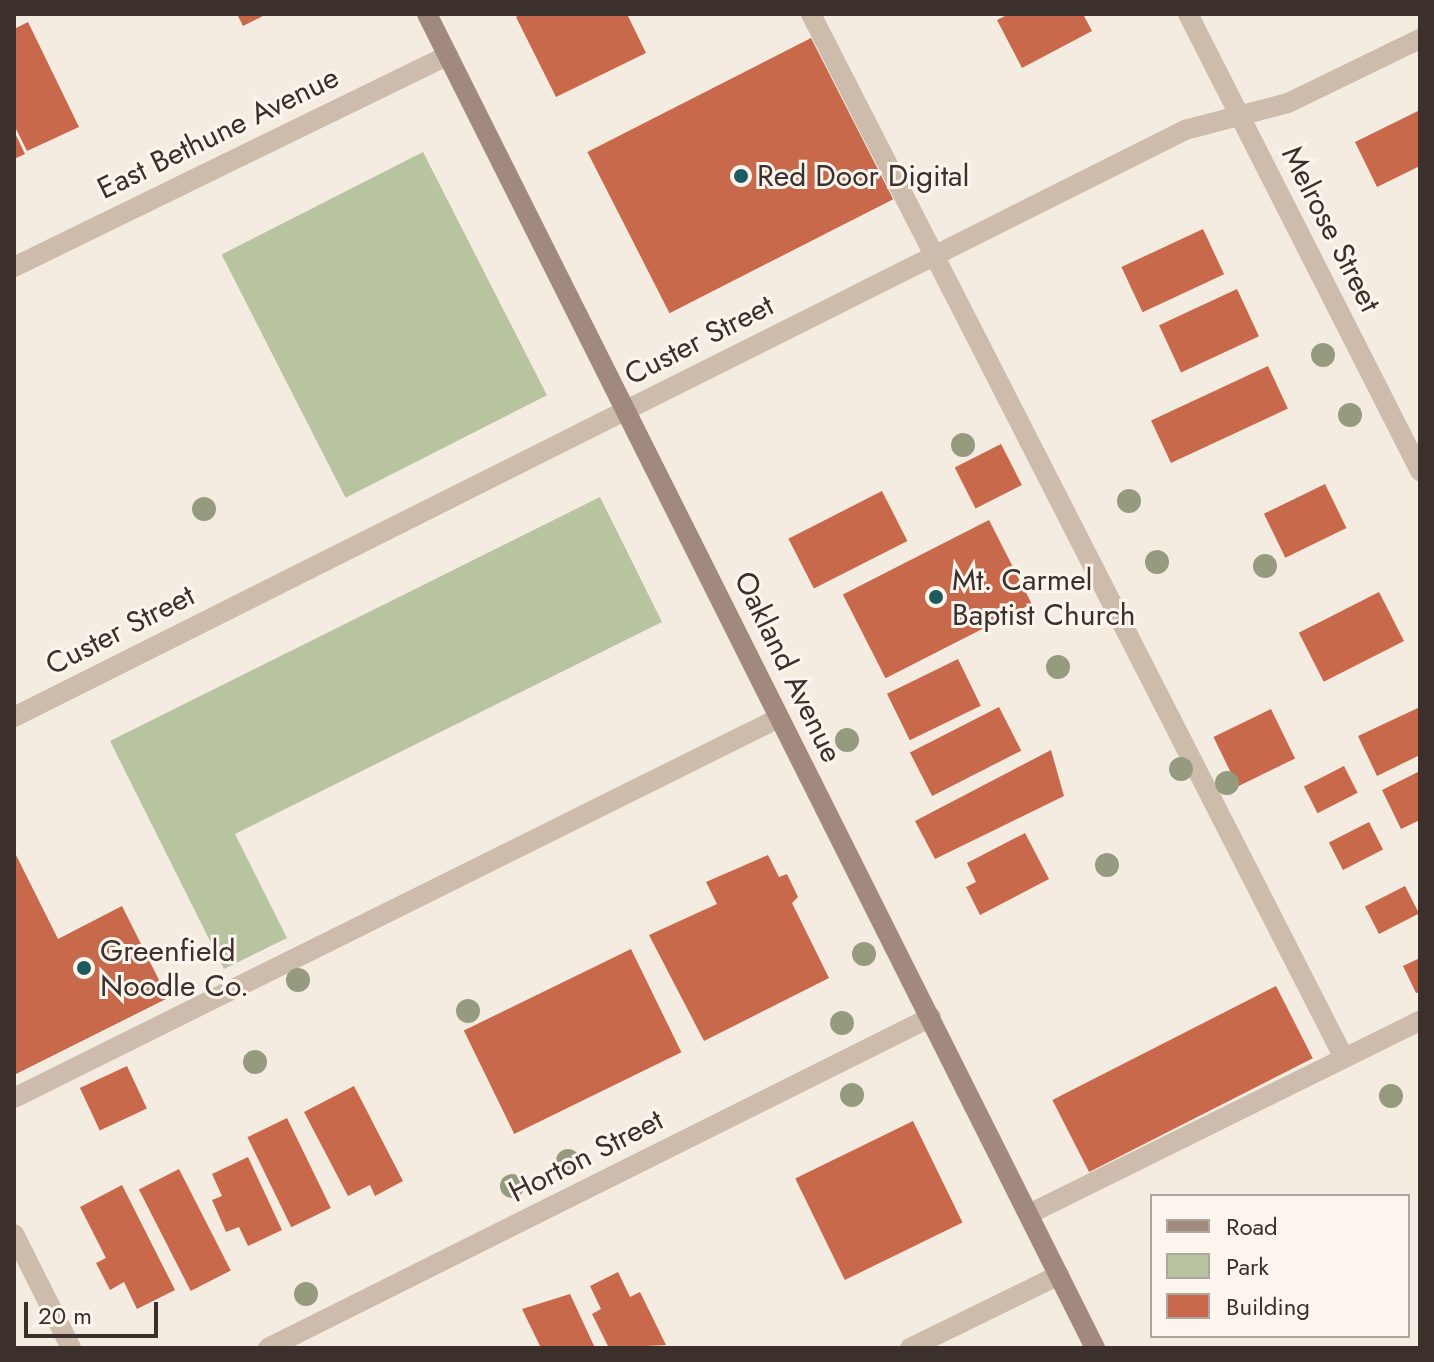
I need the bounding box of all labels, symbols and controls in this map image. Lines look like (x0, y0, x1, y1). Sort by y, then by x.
street label: East Bethune Avenue (92, 59, 344, 207)
street label: Melrose Street (1274, 140, 1388, 318)
place label: Red Door Digital (757, 158, 969, 194)
marker: Red Door Digital (732, 167, 750, 185)
street label: Custer Street (619, 287, 779, 393)
place label: Mt. Carmel Baptist Church (952, 562, 1136, 632)
street label: Oakland Avenue (726, 566, 850, 768)
street label: Custer Street (40, 577, 200, 683)
marker: Mt. Carmel Baptist Church (927, 588, 945, 606)
place label: Greenfield Noodle Co. (100, 933, 249, 1004)
marker: Greenfield Noodle Co. (75, 959, 93, 977)
street label: Horton Street (503, 1102, 669, 1210)
legend (1150, 1194, 1410, 1338)
text: Road (1226, 1209, 1278, 1244)
text: Park (1226, 1249, 1269, 1284)
scale bar (28, 1286, 162, 1336)
text: Building (1226, 1289, 1310, 1324)
text: 20 m (38, 1298, 92, 1333)

